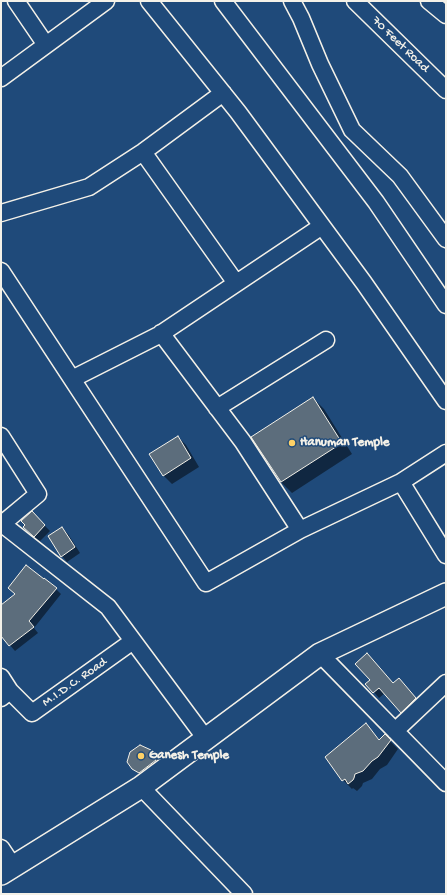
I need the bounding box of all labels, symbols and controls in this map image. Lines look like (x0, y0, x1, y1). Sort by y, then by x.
street label: 70 Feet Road (368, 14, 432, 76)
place label: Hanuman Temple (300, 435, 390, 451)
marker: Hanuman Temple (287, 438, 297, 448)
street label: M.I.D.C. Road (40, 655, 110, 711)
place label: Ganesh Temple (149, 748, 229, 764)
marker: Ganesh Temple (136, 751, 146, 761)

